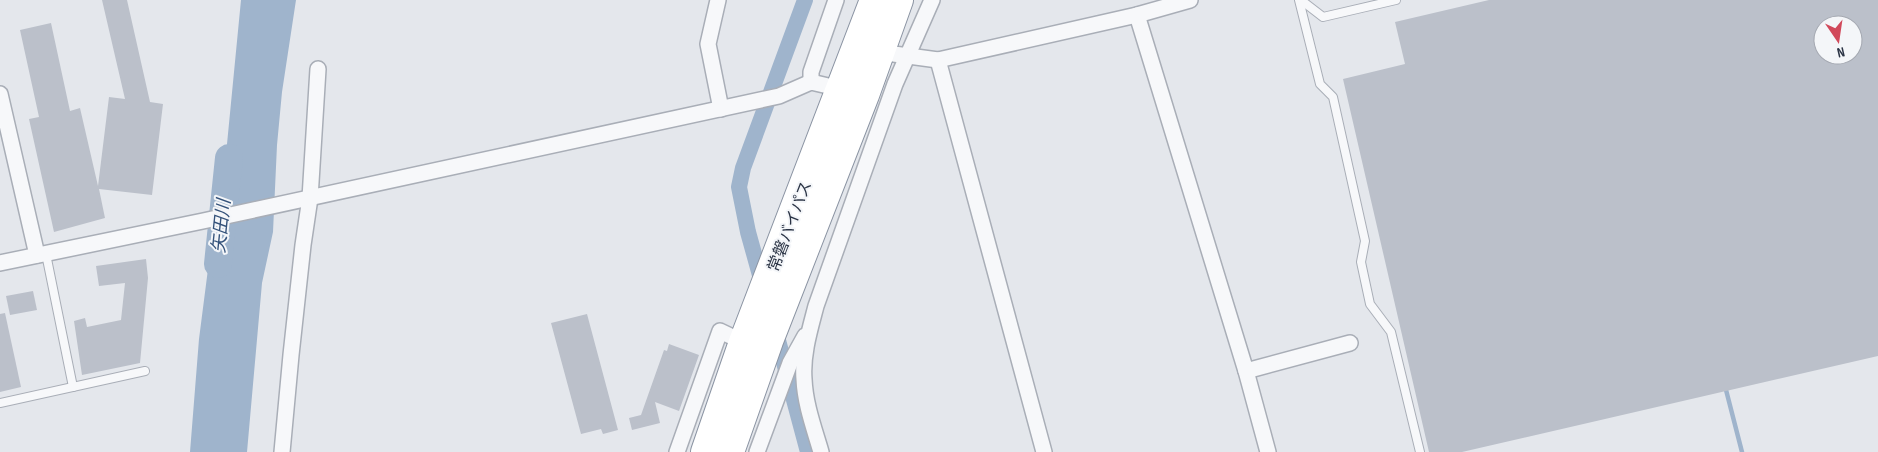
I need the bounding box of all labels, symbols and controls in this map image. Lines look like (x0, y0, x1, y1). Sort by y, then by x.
north arrow (1813, 15, 1863, 65)
text: N (1835, 43, 1846, 61)
street label: 常磐バイパス (764, 178, 816, 275)
water label: 矢田川 (208, 196, 235, 254)

